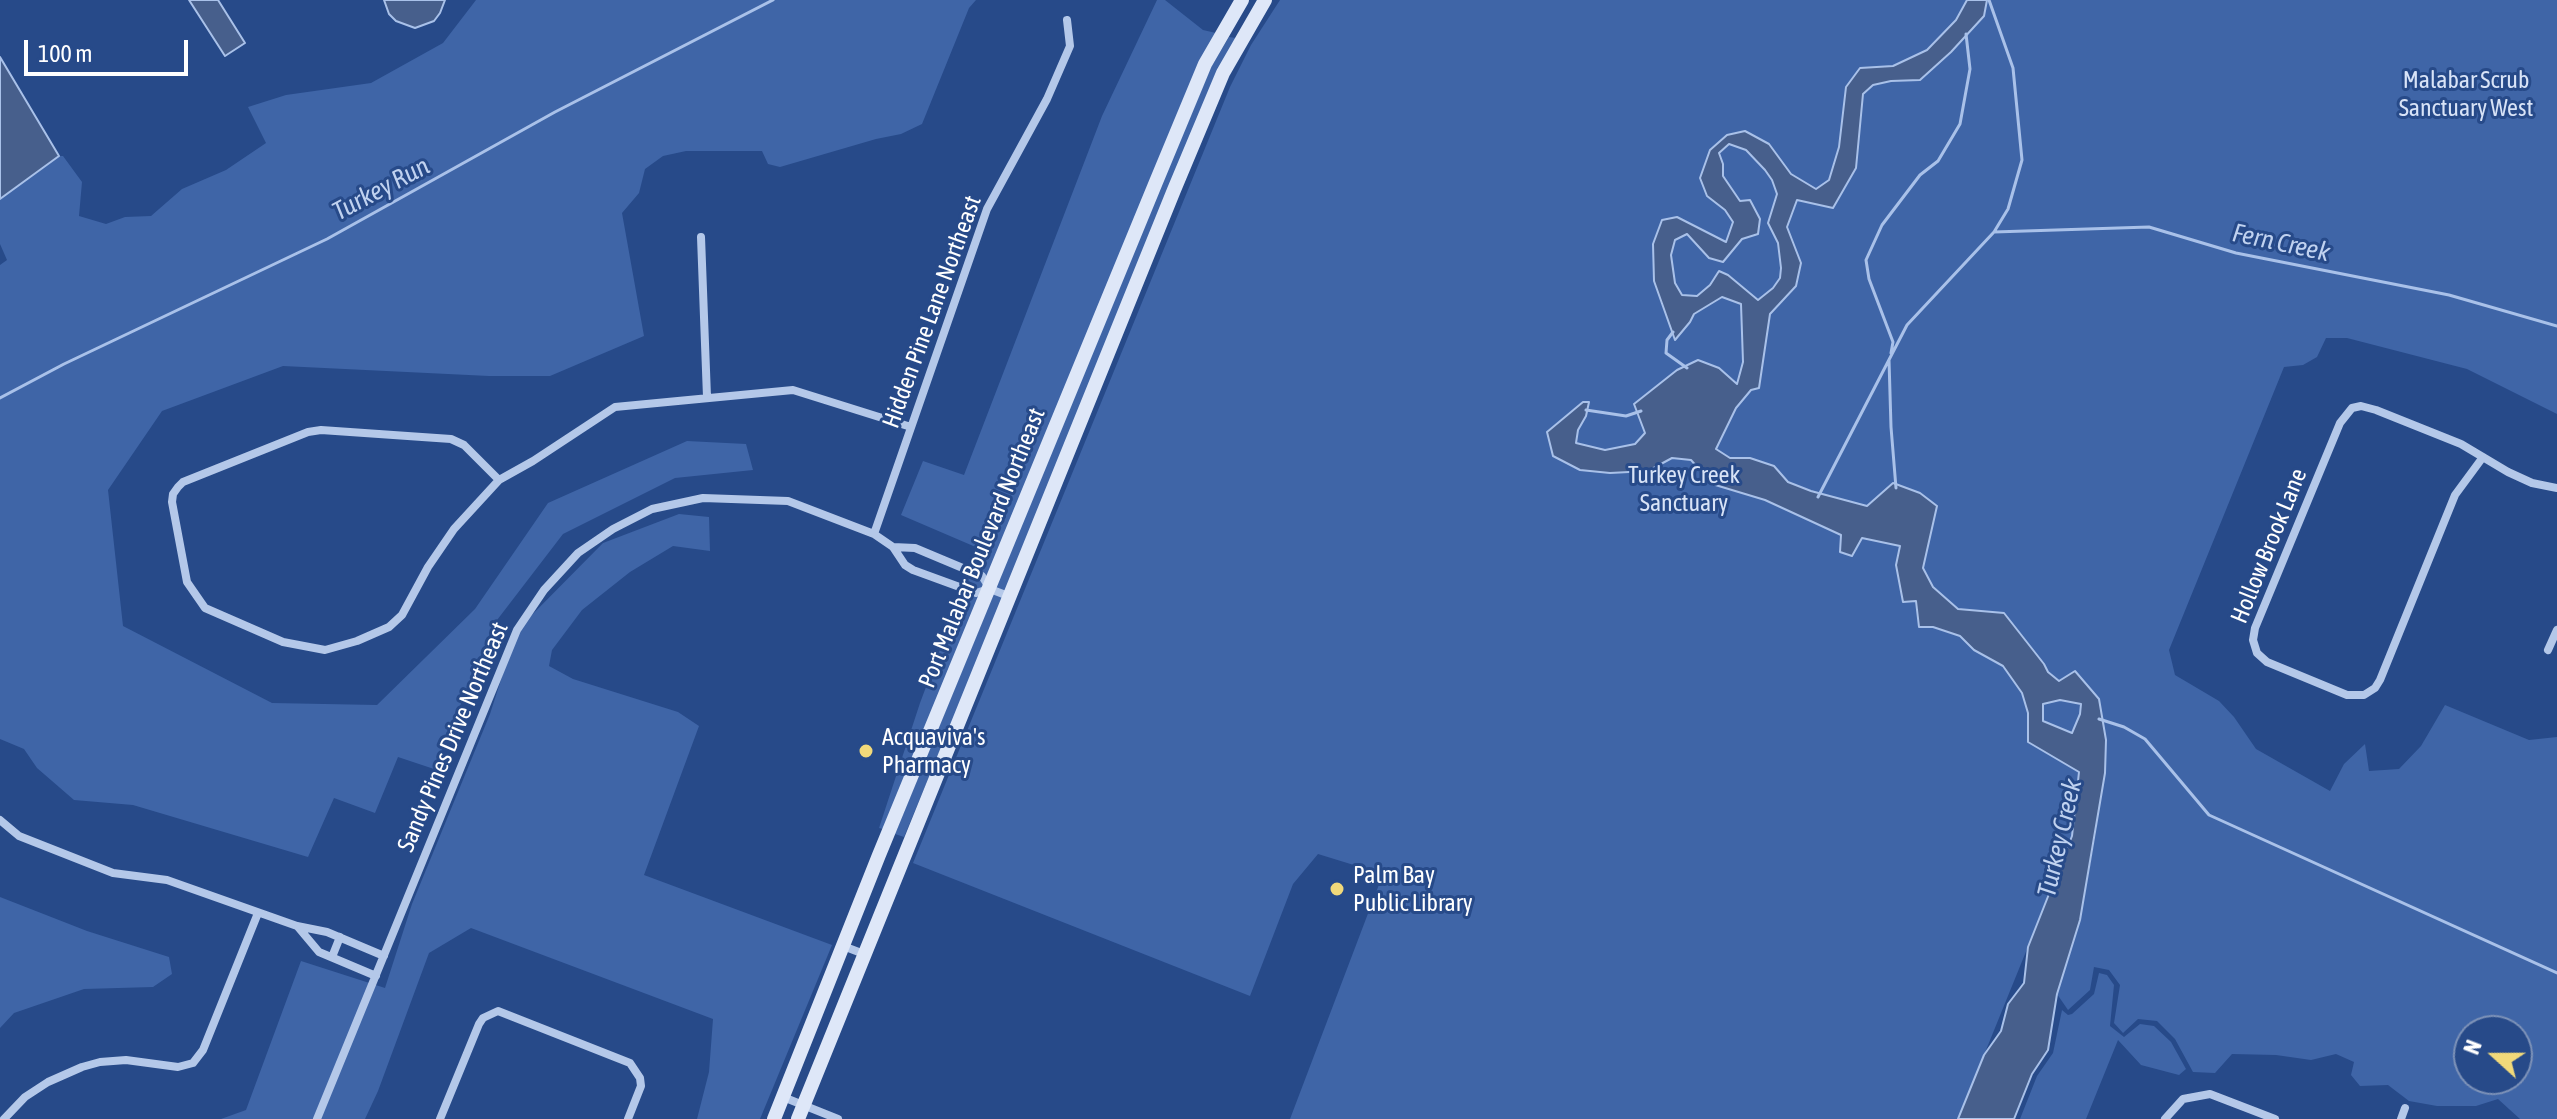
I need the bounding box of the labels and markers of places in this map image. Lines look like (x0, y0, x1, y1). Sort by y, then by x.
place label: Acquaviva's Pharmacy (882, 723, 985, 779)
marker: Acquaviva's Pharmacy (857, 742, 875, 760)
place label: Palm Bay Public Library (1353, 861, 1473, 917)
marker: Palm Bay Public Library (1328, 880, 1346, 898)

